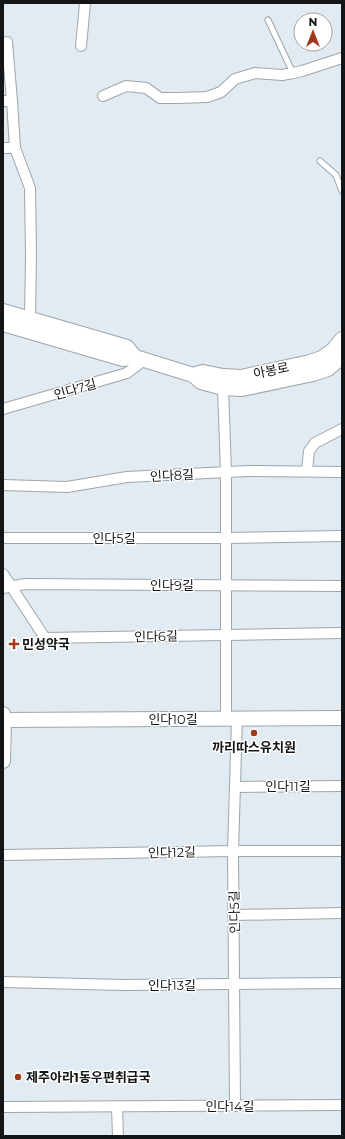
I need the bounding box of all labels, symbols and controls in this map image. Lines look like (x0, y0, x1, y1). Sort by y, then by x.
north arrow (293, 12, 333, 52)
text: N (309, 15, 317, 29)
street label: 아봉로 (252, 358, 290, 382)
street label: 인다7길 (52, 375, 98, 403)
street label: 인다8길 (150, 466, 194, 484)
street label: 인다5길 (92, 530, 136, 546)
street label: 인다9길 (150, 577, 194, 593)
street label: 인다6길 (134, 628, 178, 644)
place label: 민성약국 (22, 636, 70, 652)
marker: 민성약국 (9, 639, 19, 649)
street label: 인다10길 (148, 711, 198, 727)
marker: 까리따스유치원 (249, 728, 259, 738)
place label: 까리따스유치원 (212, 739, 296, 755)
street label: 인다11길 (265, 778, 311, 794)
street label: 인다12길 (148, 844, 196, 860)
street label: 인다5길 (226, 890, 242, 934)
street label: 인다13길 (148, 977, 196, 993)
place label: 제주아라1동우편취급국 (26, 1069, 151, 1085)
marker: 제주아라1동우편취급국 (13, 1072, 23, 1082)
street label: 인다14길 (205, 1098, 255, 1114)

